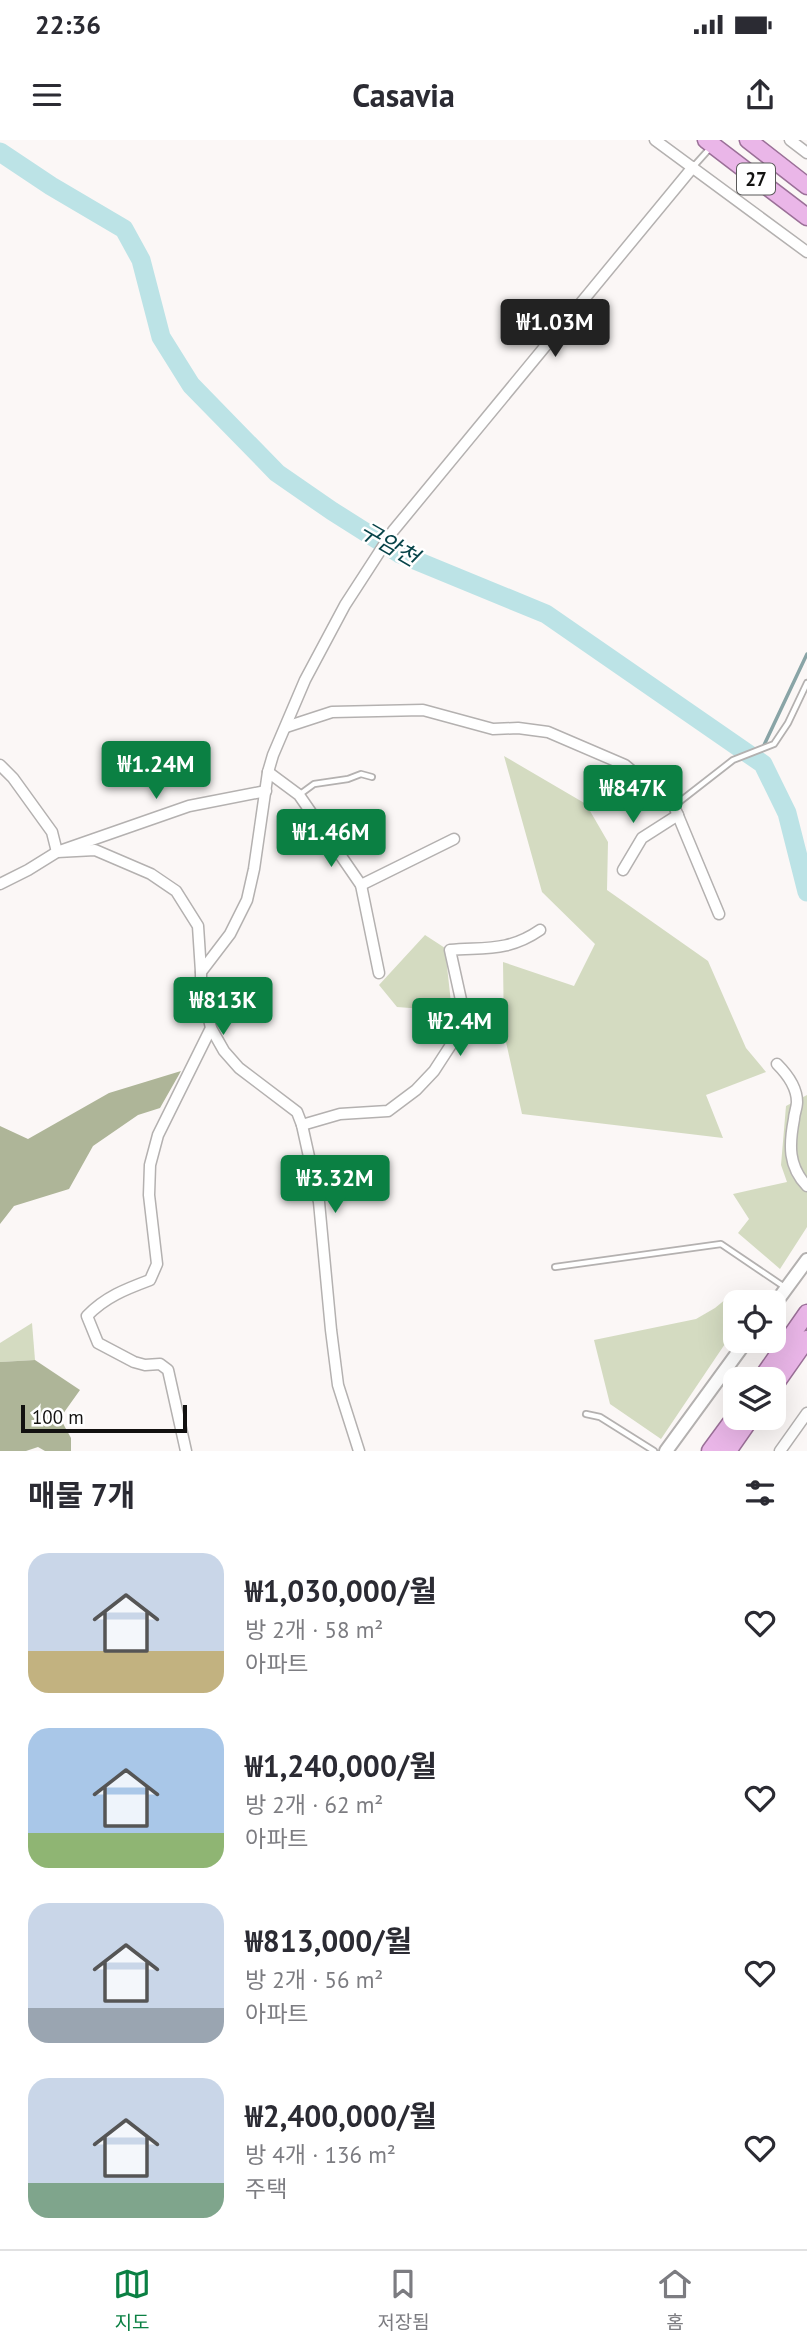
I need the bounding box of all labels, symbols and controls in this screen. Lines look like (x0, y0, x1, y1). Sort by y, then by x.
text: 22:36 (35, 8, 101, 41)
text: Casavia (352, 74, 455, 116)
icon: menu (28, 76, 66, 114)
icon: share (741, 76, 779, 114)
road number: 27 (737, 163, 775, 194)
pin: ₩1.03M (498, 300, 612, 359)
text: ₩1.03M (517, 307, 593, 336)
water label: 구암천 (355, 515, 426, 573)
pin: ₩1.24M (99, 742, 213, 801)
text: ₩1.24M (118, 749, 194, 778)
pin: ₩847K (584, 766, 682, 825)
text: ₩847K (600, 773, 666, 802)
pin: ₩1.46M (274, 810, 388, 869)
text: ₩1.46M (293, 817, 369, 846)
pin: ₩813K (174, 978, 272, 1037)
text: ₩813K (190, 985, 256, 1014)
pin: ₩2.4M (411, 998, 509, 1058)
text: ₩2.4M (428, 1006, 492, 1035)
pin: ₩3.32M (278, 1156, 392, 1215)
text: ₩3.32M (297, 1163, 373, 1192)
map controls (723, 1290, 786, 1430)
button: locate (723, 1290, 786, 1353)
button: layers (723, 1367, 786, 1430)
scale bar (21, 1402, 187, 1434)
text: 100 m (32, 1405, 84, 1429)
icon: filters (741, 1474, 779, 1512)
text: 매물 7개 (28, 1475, 135, 1514)
text: ₩1,030,000/월 (245, 1571, 437, 1610)
icon: home (84, 1581, 168, 1665)
icon: heart (741, 1604, 779, 1642)
text: 방 2개 · 58 m² (245, 1615, 383, 1644)
text: 아파트 (245, 1649, 308, 1678)
text: ₩1,240,000/월 (245, 1746, 437, 1785)
icon: home (84, 1756, 168, 1840)
icon: heart (741, 1779, 779, 1817)
text: 방 2개 · 62 m² (245, 1790, 383, 1819)
text: 아파트 (245, 1824, 308, 1853)
text: ₩813,000/월 (245, 1921, 412, 1960)
icon: home (84, 1931, 168, 2015)
icon: heart (741, 1954, 779, 1992)
text: 방 2개 · 56 m² (245, 1965, 383, 1994)
text: 아파트 (245, 1999, 308, 2028)
text: ₩2,400,000/월 (245, 2096, 437, 2135)
icon: home (84, 2106, 168, 2190)
icon: heart (741, 2129, 779, 2167)
text: 방 4개 · 136 m² (245, 2140, 396, 2169)
text: 주택 (245, 2174, 287, 2203)
tab: 지도 (113, 2265, 151, 2334)
tab: 저장됨 (377, 2265, 430, 2334)
tab: 홈 (656, 2265, 694, 2334)

